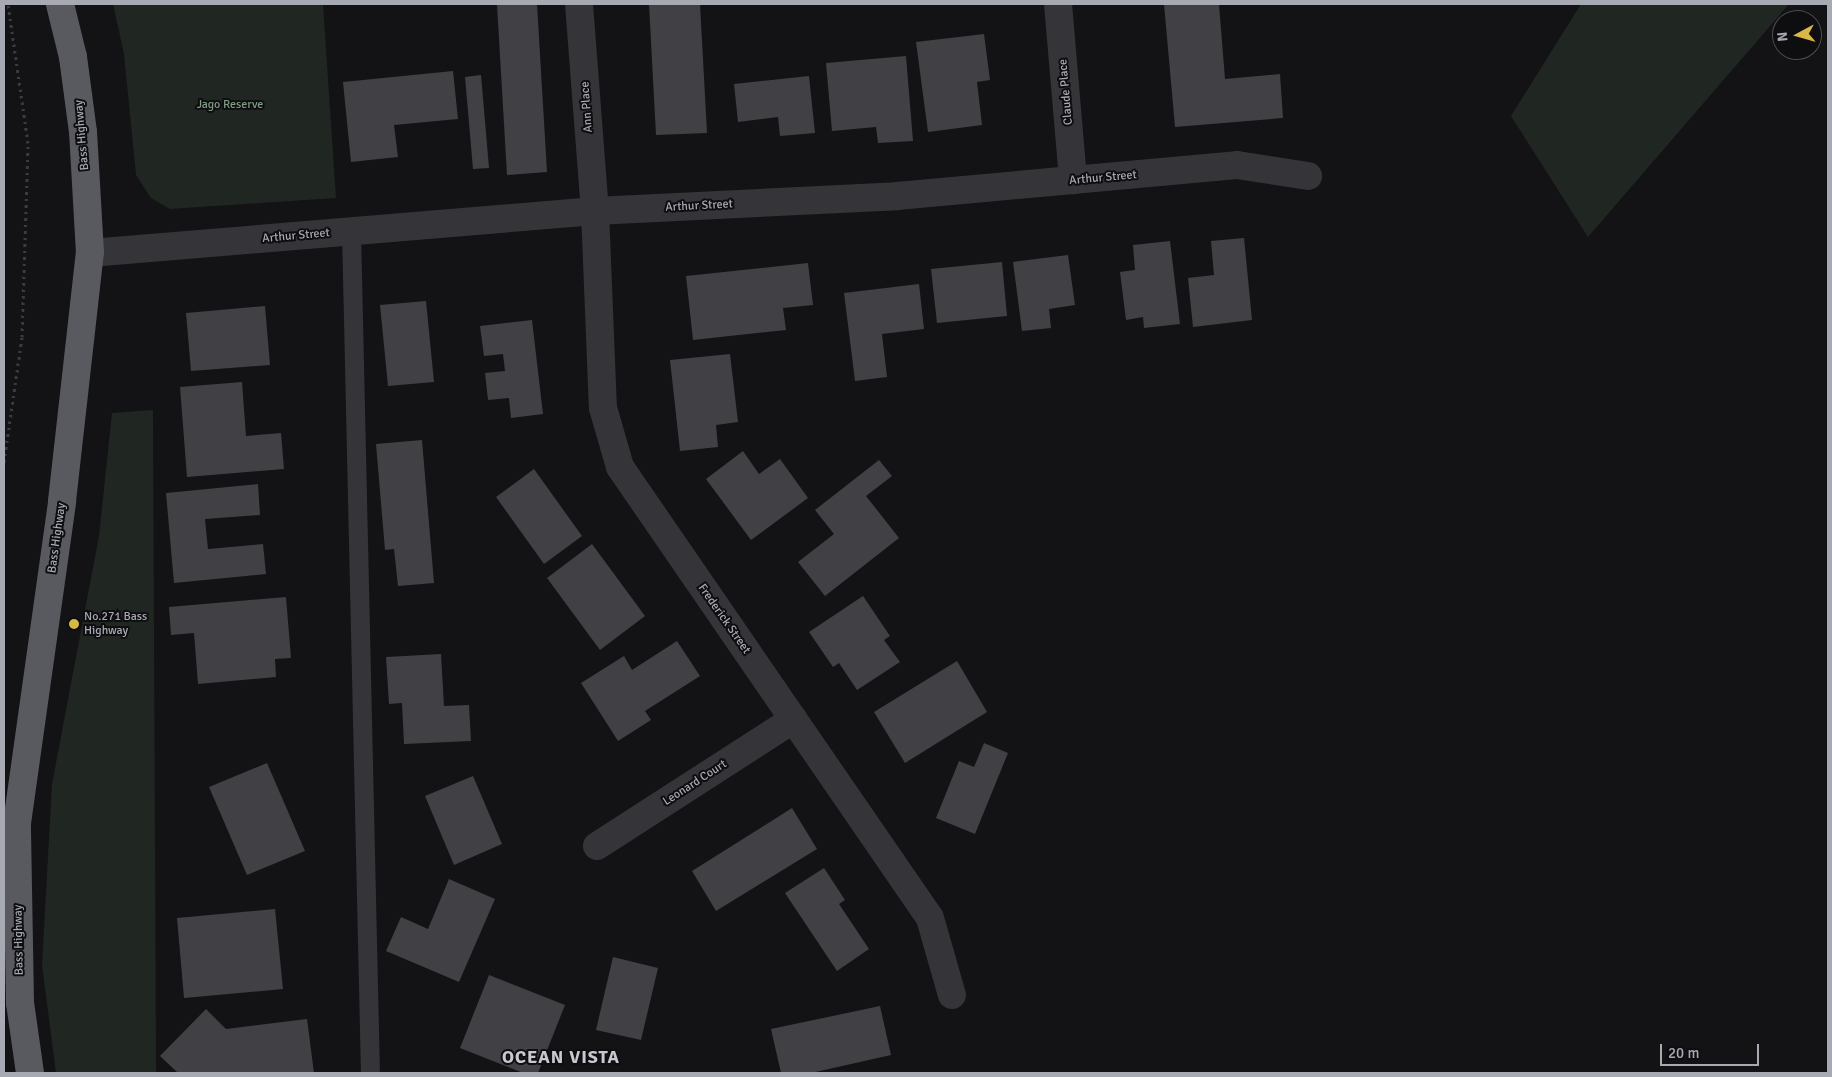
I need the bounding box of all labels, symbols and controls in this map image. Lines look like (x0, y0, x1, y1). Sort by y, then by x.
north arrow (1772, 10, 1822, 60)
text: N (1774, 31, 1792, 42)
street label: Claude Place (1056, 58, 1076, 126)
street label: Ann Place (578, 81, 596, 133)
park label: Jago Reserve (197, 98, 263, 112)
street label: Bass Highway (72, 99, 92, 171)
street label: Arthur Street (1069, 168, 1137, 188)
street label: Arthur Street (665, 197, 733, 215)
street label: Arthur Street (262, 226, 330, 246)
street label: Bass Highway (45, 502, 69, 574)
street label: Frederick Street (695, 581, 753, 657)
place label: No.271 Bass Highway (84, 610, 147, 638)
marker: No.271 Bass Highway (68, 618, 80, 630)
street label: Leonard Court (660, 757, 730, 809)
street label: Bass Highway (11, 905, 27, 975)
scale bar (1662, 1034, 1761, 1066)
text: 20 m (1668, 1044, 1699, 1062)
district label: OCEAN VISTA (501, 1046, 621, 1068)

